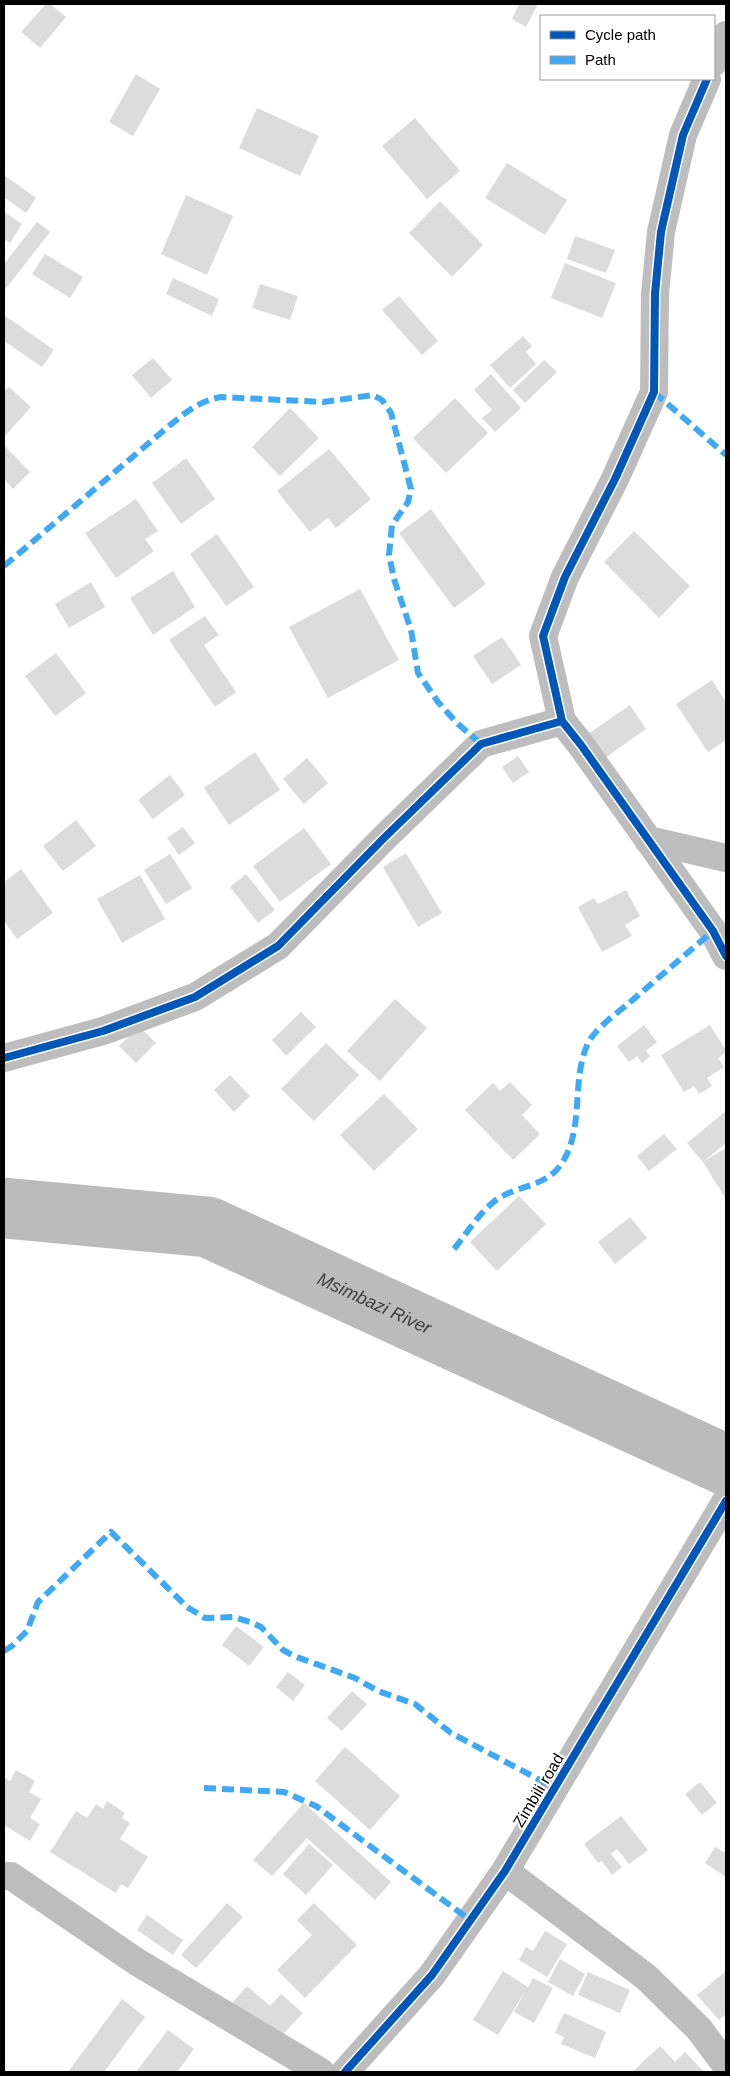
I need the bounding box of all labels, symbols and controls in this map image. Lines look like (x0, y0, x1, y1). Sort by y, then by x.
legend (540, 15, 715, 80)
text: Cycle path (585, 26, 656, 43)
text: Path (585, 51, 616, 68)
water label: Msimbazi River (314, 1269, 435, 1339)
street label: Zimbili road (510, 1750, 567, 1830)

